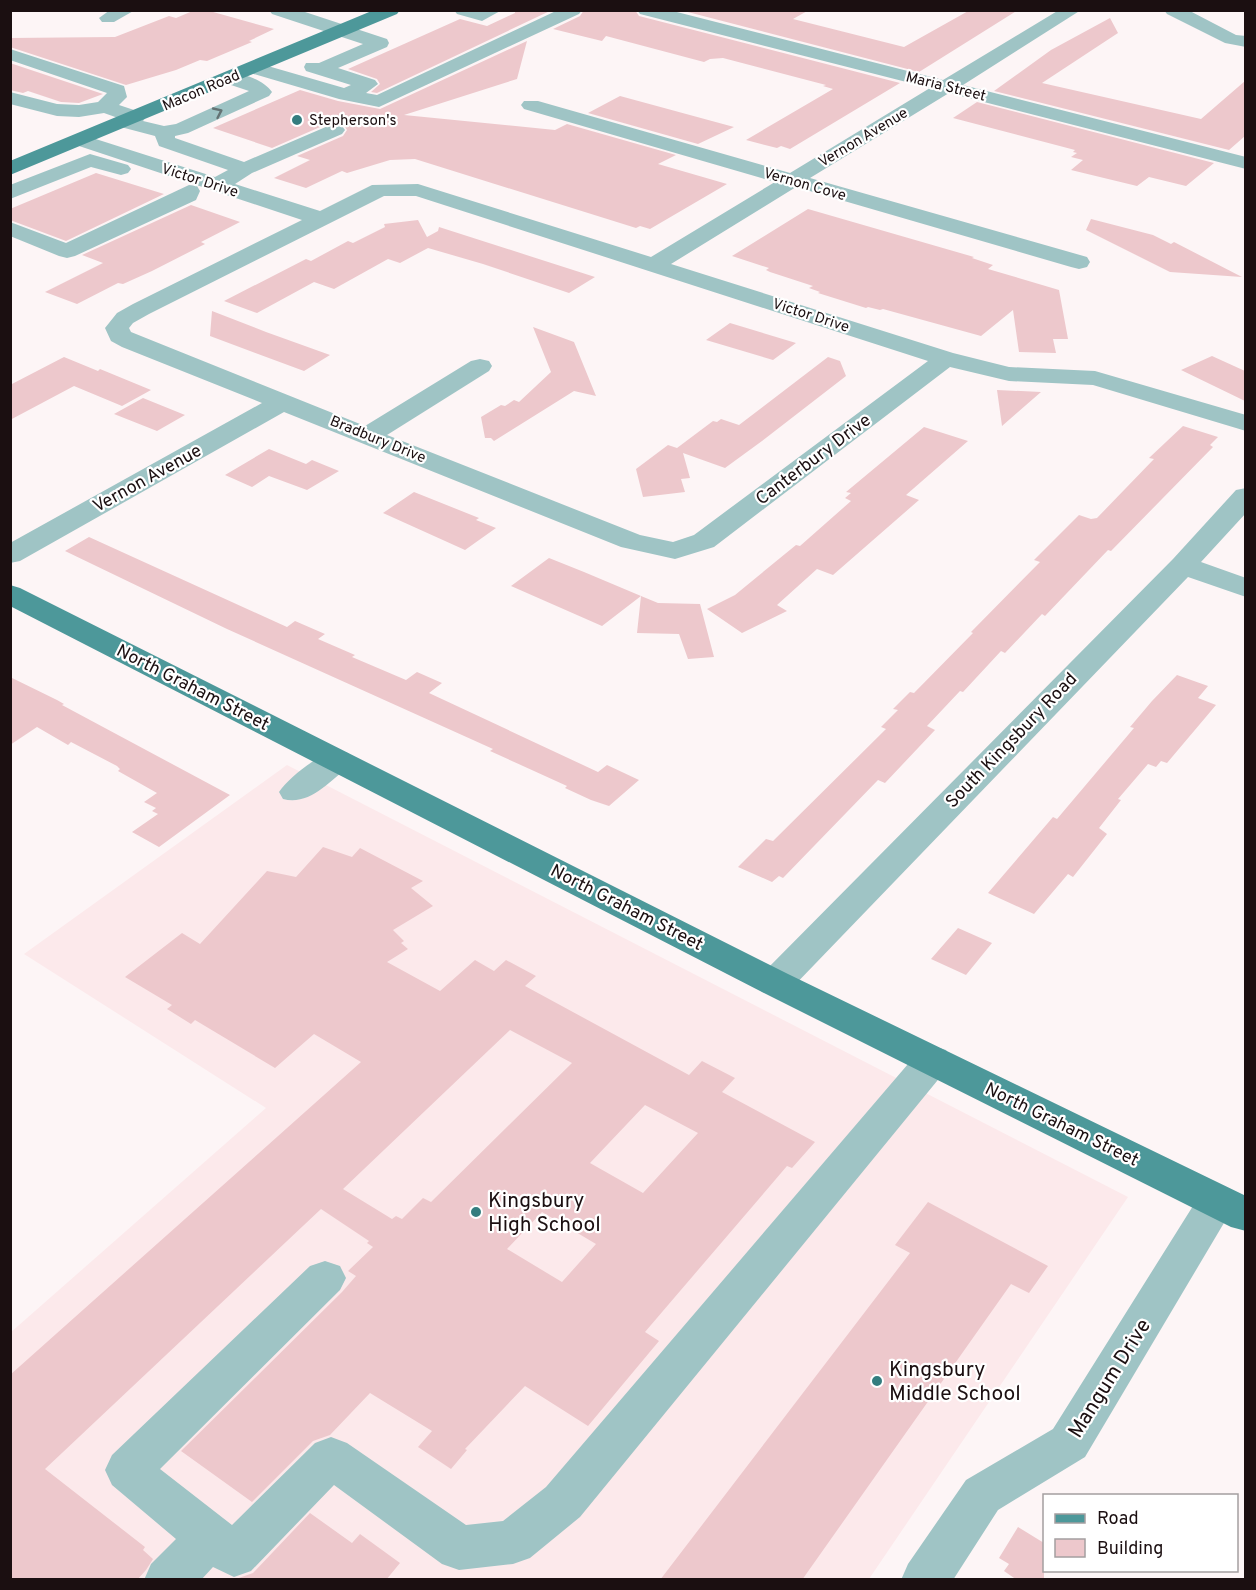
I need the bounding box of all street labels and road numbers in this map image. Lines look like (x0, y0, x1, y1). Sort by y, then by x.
street label: Macon Road (160, 67, 243, 116)
street label: Maria Street (904, 68, 988, 107)
street label: Vernon Avenue (816, 104, 912, 172)
street label: Victor Drive (159, 160, 240, 203)
street label: Vernon Cove (761, 165, 848, 206)
street label: Victor Drive (770, 295, 851, 338)
street label: Canterbury Drive (752, 409, 876, 511)
street label: Bradbury Drive (327, 412, 428, 468)
street label: Vernon Avenue (89, 440, 206, 519)
street label: North Graham Street (112, 640, 273, 737)
street label: South Kingsbury Road (941, 668, 1083, 814)
street label: North Graham Street (546, 860, 707, 957)
street label: North Graham Street (981, 1078, 1142, 1173)
street label: Mangum Drive (1063, 1314, 1158, 1444)

